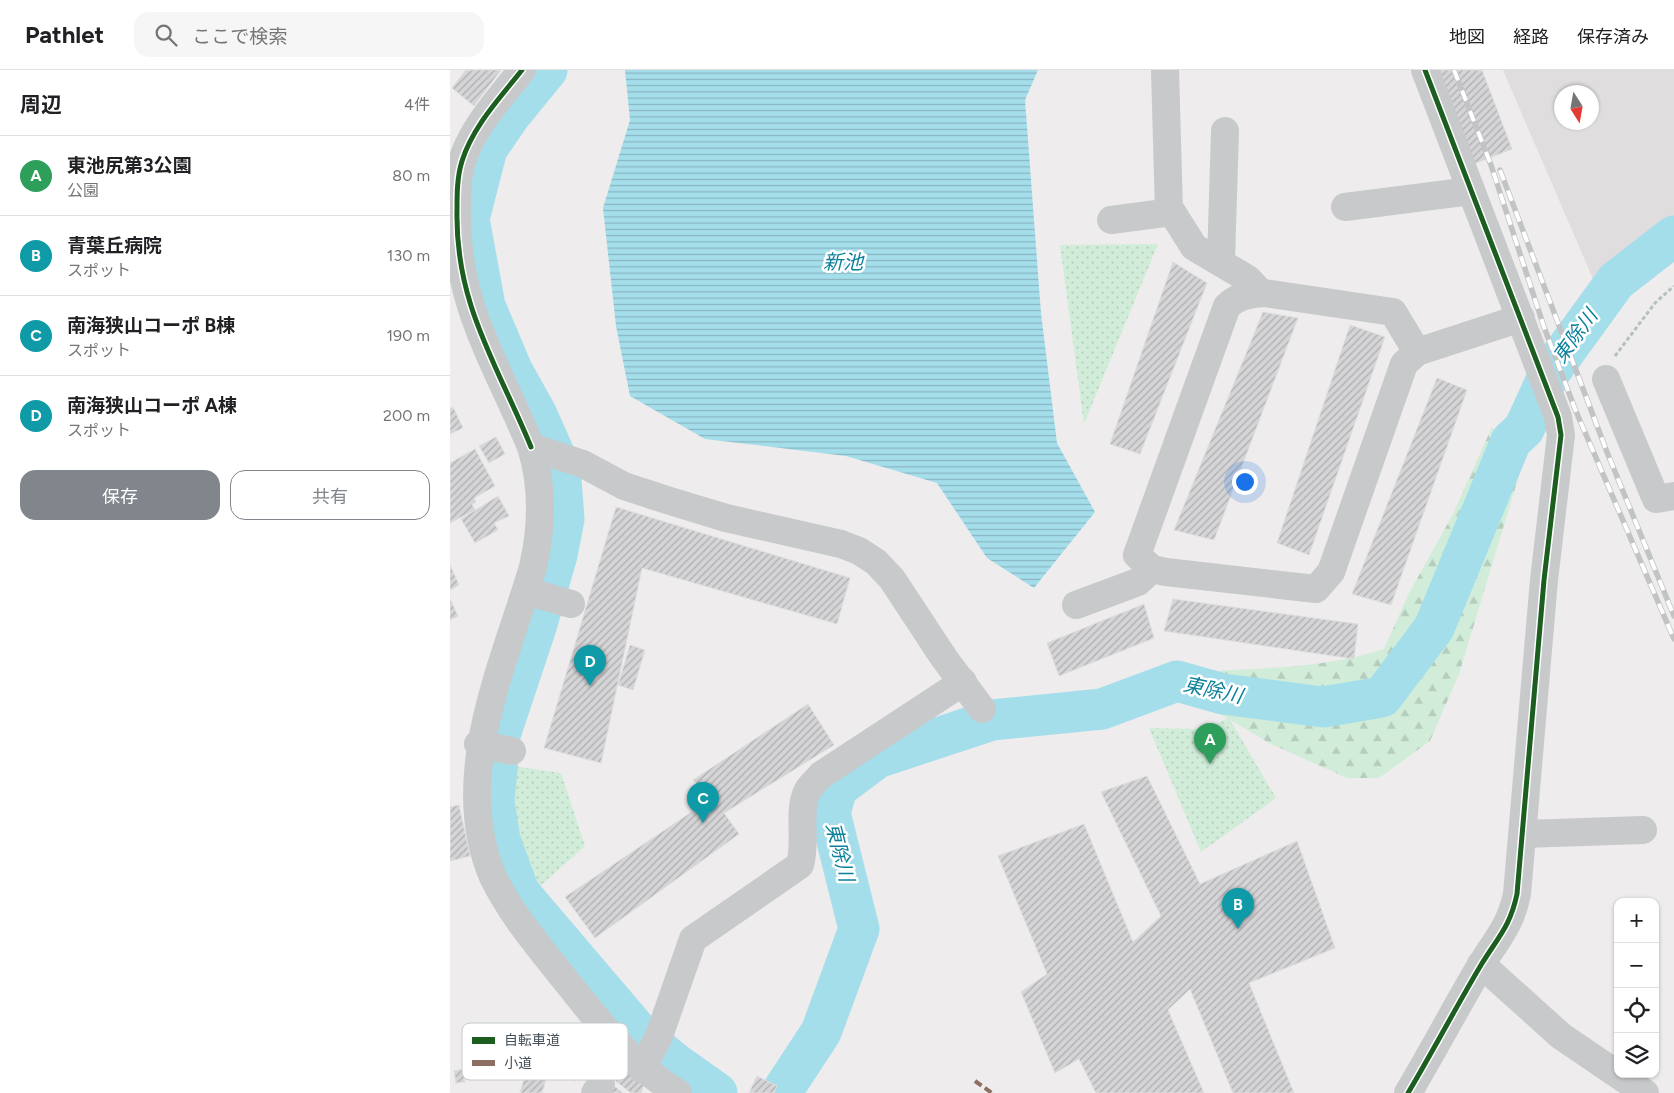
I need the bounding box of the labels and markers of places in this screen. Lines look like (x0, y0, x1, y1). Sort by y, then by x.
pin: D (574, 645, 606, 686)
pin: A (1194, 723, 1226, 764)
pin: C (687, 782, 719, 823)
pin: B (1222, 888, 1254, 929)

